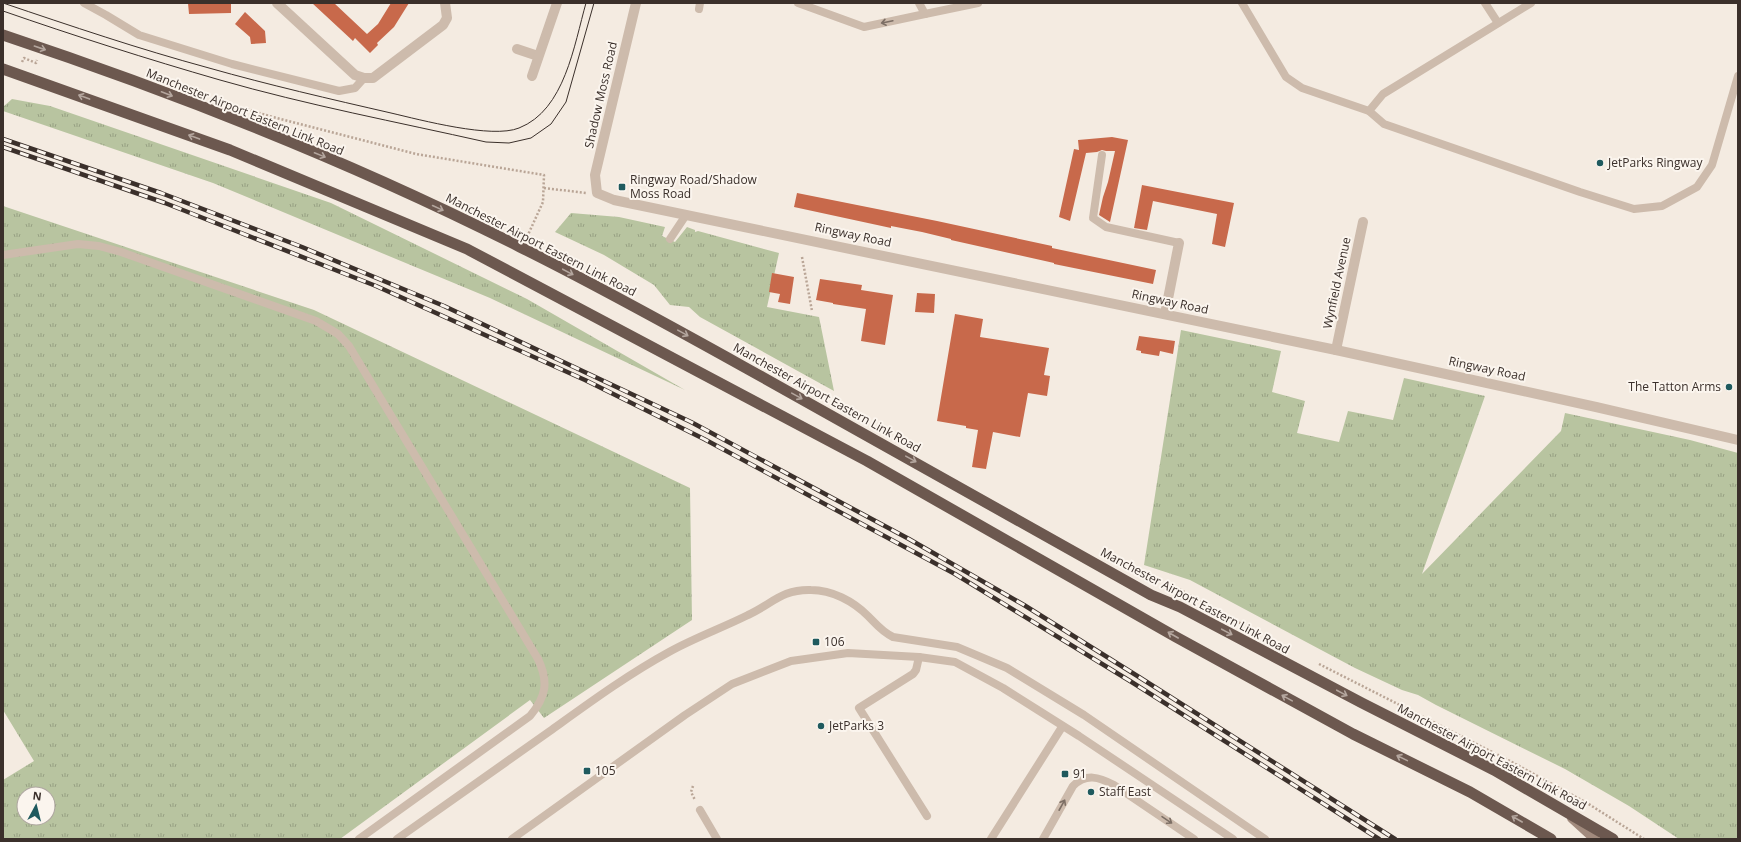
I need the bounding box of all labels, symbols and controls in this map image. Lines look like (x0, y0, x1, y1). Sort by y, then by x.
one-way arrow (881, 18, 894, 26)
street label: Shadow Moss Road (580, 40, 621, 150)
one-way arrow (34, 44, 46, 52)
street label: Manchester Airport Eastern Link Road (144, 64, 347, 159)
one-way arrow (161, 91, 173, 99)
one-way arrow (78, 93, 90, 101)
one-way arrow (188, 132, 200, 140)
one-way arrow (313, 151, 325, 159)
place label: JetParks Ringway (1607, 154, 1703, 171)
marker: JetParks Ringway (1595, 158, 1605, 168)
place label: Ringway Road/Shadow Moss Road (630, 171, 758, 202)
marker: Ringway Road/Shadow Moss Road (617, 182, 627, 192)
street label: Manchester Airport Eastern Link Road (443, 189, 640, 300)
one-way arrow (432, 205, 444, 212)
street label: Ringway Road (813, 218, 893, 251)
street label: Wynfield Avenue (1318, 235, 1355, 330)
one-way arrow (562, 269, 574, 276)
street label: Ringway Road (1130, 285, 1210, 318)
one-way arrow (677, 330, 689, 338)
street label: Manchester Airport Eastern Link Road (730, 339, 924, 456)
street label: Ringway Road (1447, 352, 1527, 385)
place label: The Tatton Arms (1628, 378, 1721, 395)
marker: The Tatton Arms (1724, 382, 1734, 392)
one-way arrow (791, 393, 803, 401)
one-way arrow (904, 456, 916, 464)
street label: Manchester Airport Eastern Link Road (1098, 543, 1293, 658)
one-way arrow (1221, 629, 1233, 636)
one-way arrow (1168, 630, 1180, 638)
place label: 106 (824, 633, 845, 650)
marker: 106 (811, 637, 821, 647)
one-way arrow (1336, 689, 1348, 697)
one-way arrow (1281, 693, 1293, 701)
street label: Manchester Airport Eastern Link Road (1395, 699, 1590, 814)
place label: JetParks 3 (828, 717, 884, 734)
marker: JetParks 3 (816, 721, 826, 731)
one-way arrow (1397, 754, 1409, 761)
place label: 105 (595, 762, 616, 779)
place label: 91 (1073, 765, 1087, 782)
marker: 105 (582, 766, 592, 776)
marker: 91 (1060, 769, 1070, 779)
place label: Staff East (1099, 783, 1151, 800)
north arrow (16, 786, 56, 826)
marker: Staff East (1086, 787, 1096, 797)
text: N (32, 788, 43, 804)
one-way arrow (1059, 799, 1067, 811)
one-way arrow (1511, 815, 1523, 823)
one-way arrow (1161, 816, 1172, 824)

